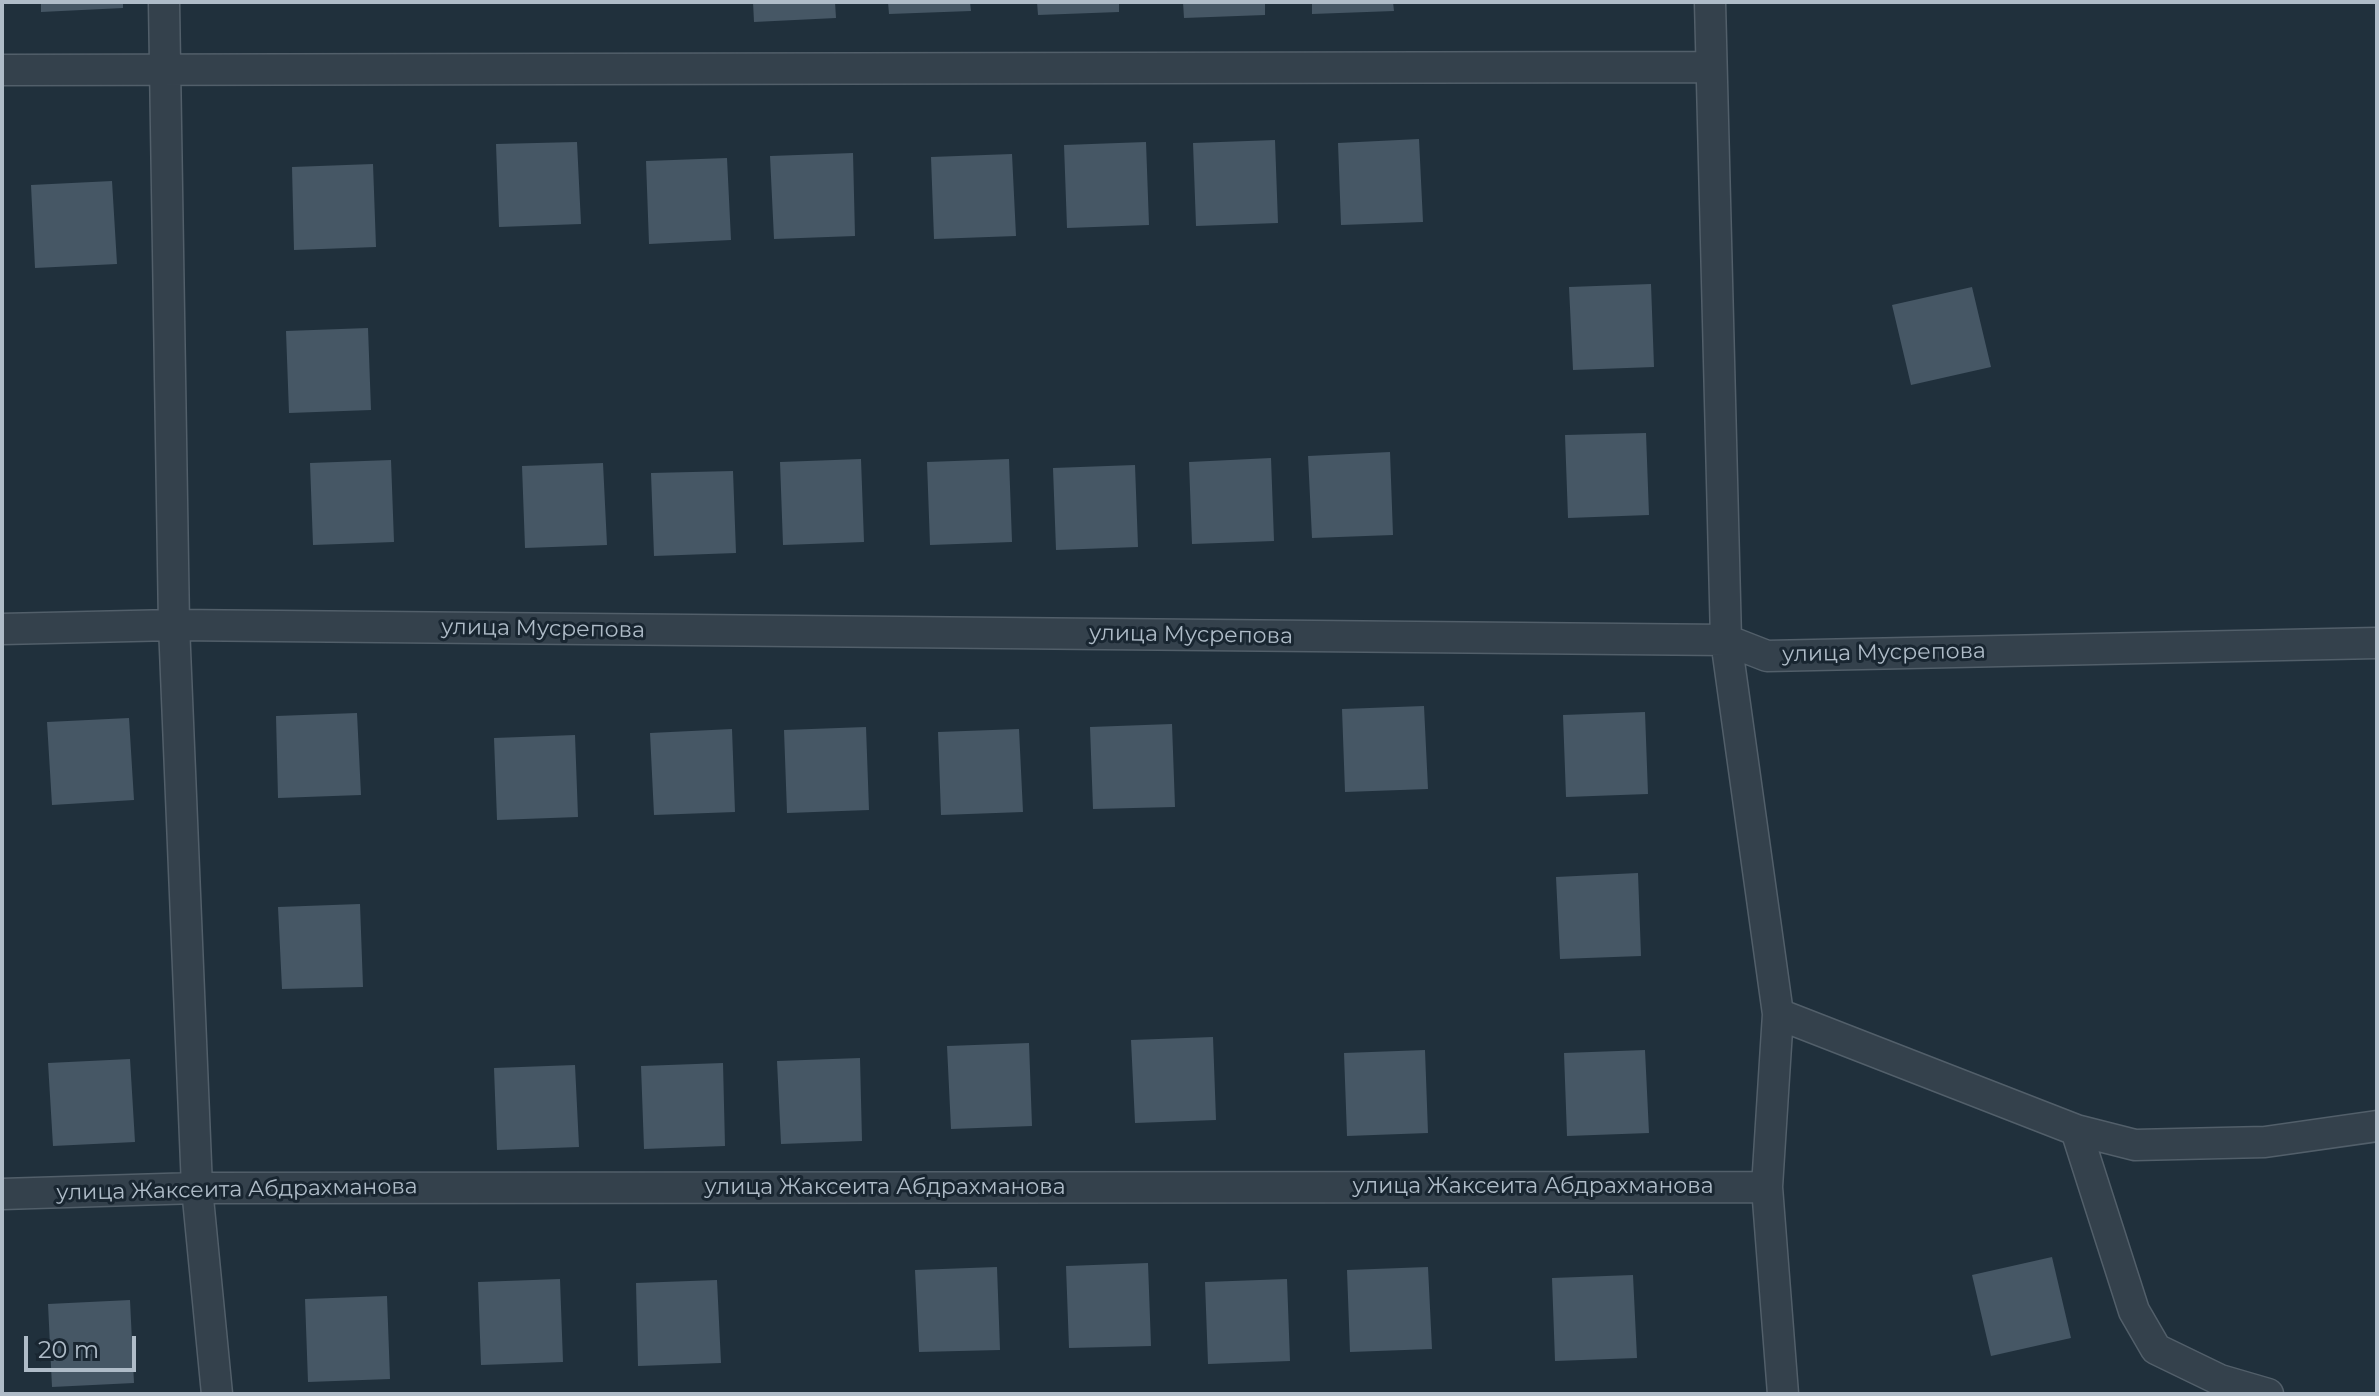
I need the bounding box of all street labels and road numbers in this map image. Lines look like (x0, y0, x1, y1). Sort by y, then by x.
street label: улица Мусрепова (441, 614, 645, 644)
street label: улица Мусрепова (1089, 620, 1293, 650)
street label: улица Мусрепова (1782, 638, 1986, 668)
street label: улица Жаксеита Абдрахманова (56, 1174, 418, 1206)
street label: улица Жаксеита Абдрахманова (1352, 1174, 1714, 1200)
street label: улица Жаксеита Абдрахманова (704, 1175, 1066, 1201)

